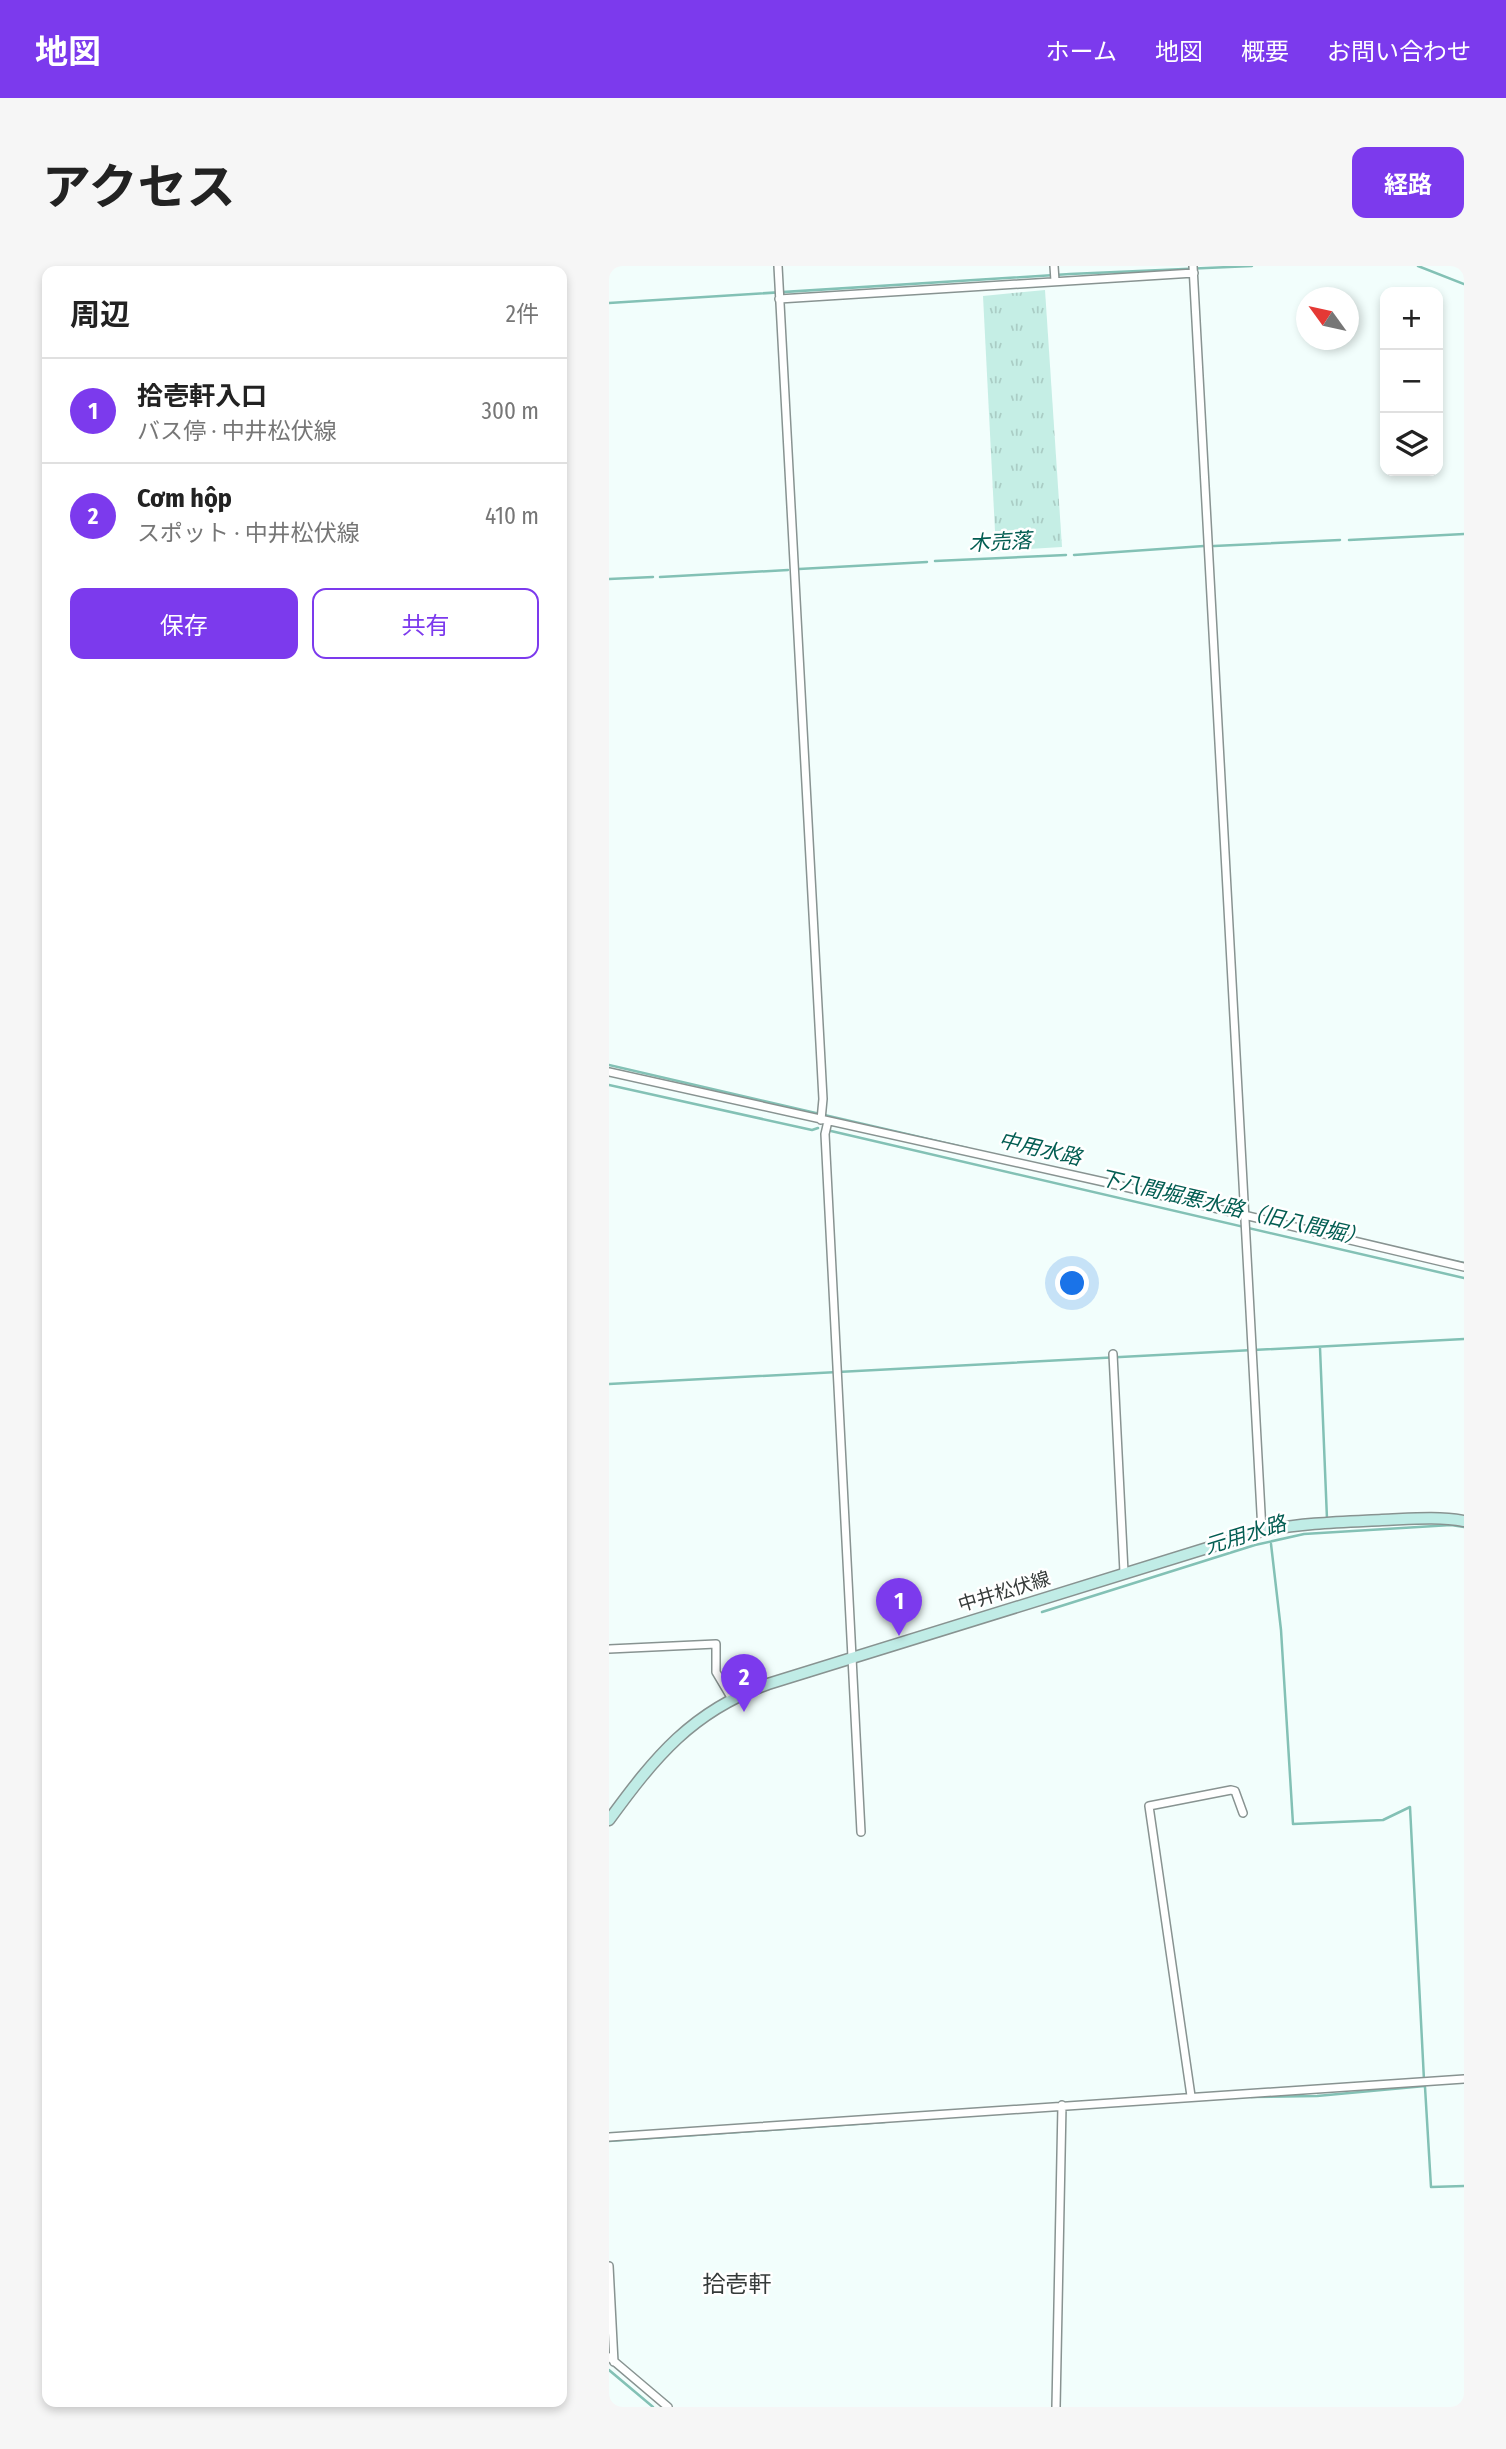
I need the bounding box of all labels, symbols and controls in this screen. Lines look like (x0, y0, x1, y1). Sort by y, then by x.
text: 地図 (35, 32, 101, 72)
text: ホーム (1046, 38, 1117, 66)
text: 地図 (1155, 38, 1203, 66)
text: 概要 (1241, 38, 1289, 66)
text: お問い合わせ (1327, 38, 1471, 66)
button: 経路 (1352, 147, 1464, 218)
text: アクセス (42, 158, 236, 217)
north arrow (1296, 287, 1359, 350)
map controls (1380, 287, 1443, 476)
button: + (1380, 287, 1443, 350)
text: 周辺 (70, 297, 130, 333)
text: 2件 (506, 300, 539, 328)
button: − (1380, 350, 1443, 413)
text: 拾壱軒入口 (137, 381, 267, 412)
text: 1 (88, 397, 98, 425)
text: 300 m (482, 397, 539, 425)
button: layers (1380, 413, 1443, 476)
text: バス停 · 中井松伏線 (137, 417, 337, 445)
text: Cơm hộp (137, 483, 232, 514)
text: 2 (88, 502, 98, 530)
text: 410 m (485, 502, 539, 530)
text: スポット · 中井松伏線 (137, 519, 360, 547)
water label: 木売落 (968, 527, 1035, 557)
button: 保存 (70, 588, 298, 659)
button: 共有 (312, 588, 539, 659)
water label: 中用水路 (996, 1127, 1086, 1172)
water label: 下八間堀悪水路（旧八間堀） (1097, 1165, 1369, 1251)
your location (1055, 1266, 1089, 1300)
water label: 元用水路 (1201, 1510, 1291, 1560)
street label: 中井松伏線 (955, 1567, 1053, 1616)
pin: 1 (876, 1578, 922, 1636)
pin: 2 (721, 1654, 767, 1712)
district label: 拾壱軒 (703, 2270, 772, 2298)

